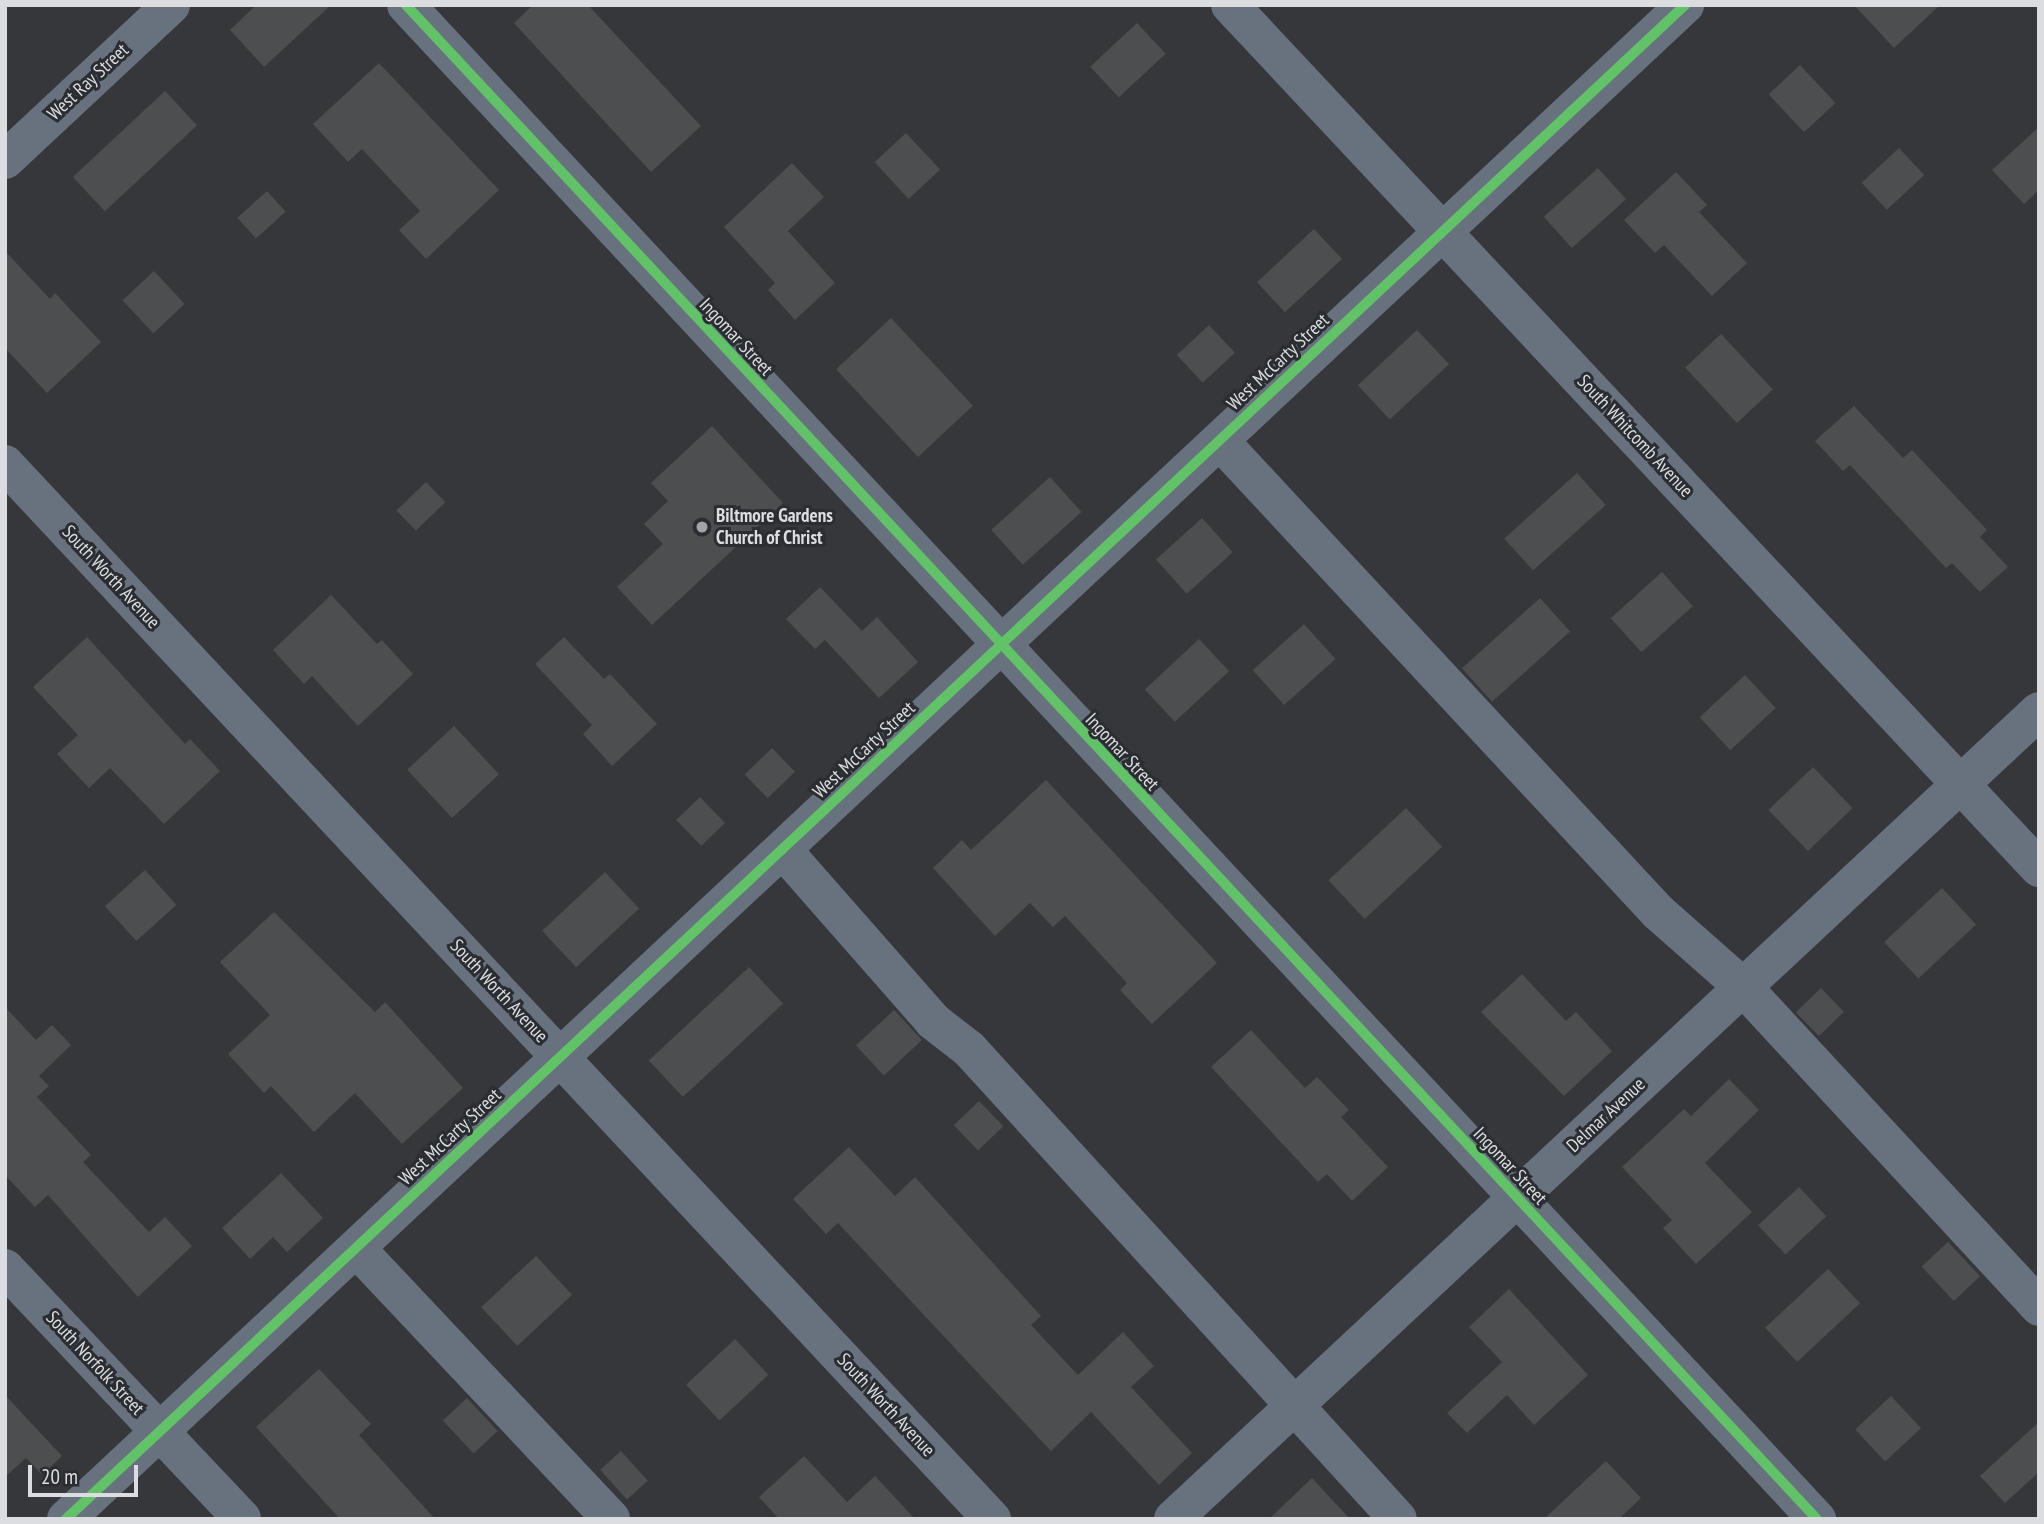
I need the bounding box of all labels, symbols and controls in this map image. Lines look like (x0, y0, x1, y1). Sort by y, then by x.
street label: West Ray Street (43, 39, 133, 125)
street label: Ingomar Street (694, 293, 778, 381)
street label: West McCarty Street (1222, 309, 1334, 415)
street label: South Whitcomb Avenue (1572, 370, 1698, 502)
place label: Biltmore Gardens Church of Christ (716, 505, 833, 549)
marker: Biltmore Gardens Church of Christ (694, 519, 710, 535)
street label: South Worth Avenue (57, 520, 165, 634)
street label: West McCarty Street (808, 697, 920, 803)
street label: Ingomar Street (1080, 708, 1164, 796)
street label: South Worth Avenue (445, 934, 553, 1048)
street label: Delmar Avenue (1562, 1073, 1650, 1157)
street label: West McCarty Street (394, 1084, 506, 1190)
street label: Ingomar Street (1468, 1122, 1552, 1210)
street label: South Norfolk Street (41, 1306, 149, 1420)
street label: South Worth Avenue (832, 1348, 940, 1462)
scale bar (32, 1450, 142, 1494)
text: 20 m (41, 1463, 78, 1490)

